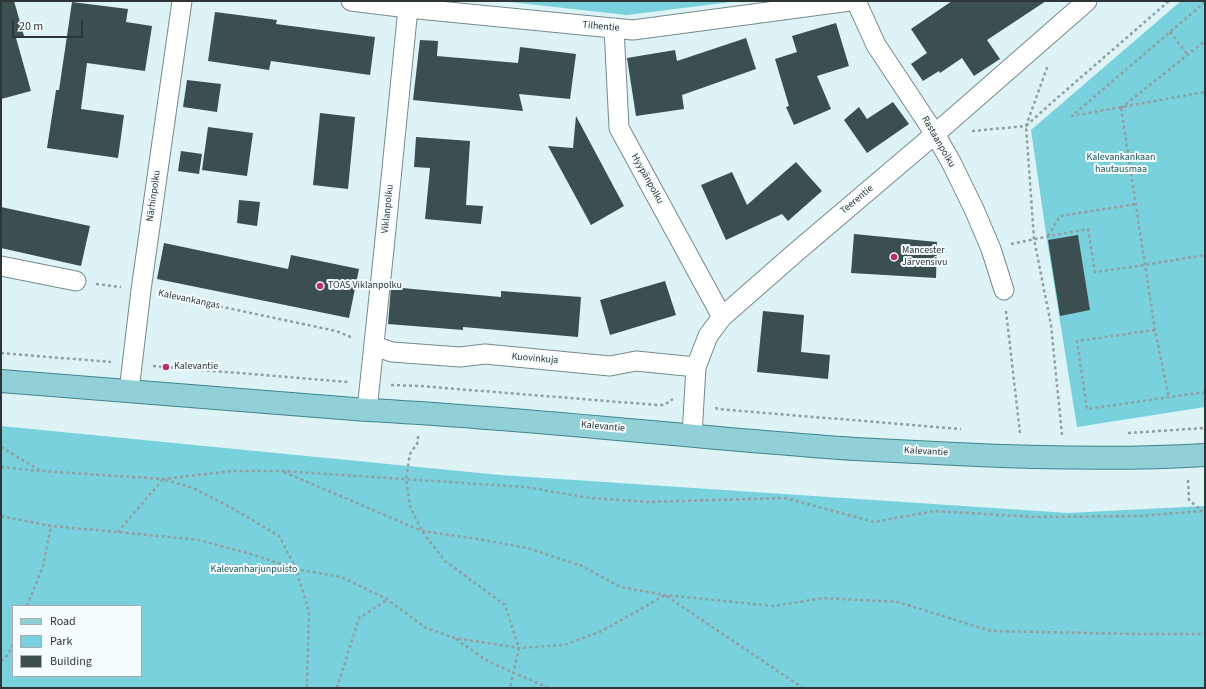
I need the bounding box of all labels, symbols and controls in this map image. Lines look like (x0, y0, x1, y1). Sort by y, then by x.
scale bar (14, 12, 85, 38)
text: 20 m (19, 18, 43, 35)
street label: Tilhentie (582, 19, 620, 35)
street label: Rastaanpolku (919, 114, 957, 170)
street label: Hyypänpolku (628, 152, 666, 206)
park label: Kalevankankaan hautausmaa (1086, 152, 1156, 176)
street label: Närhinpolku (144, 169, 164, 223)
street label: Teerentie (838, 183, 876, 217)
street label: Viklanpolku (379, 184, 397, 234)
place label: Mancester Järvensivu (902, 245, 947, 268)
marker: Mancester Järvensivu (889, 252, 899, 262)
place label: TOAS Viklanpolku (328, 280, 402, 292)
marker: TOAS Viklanpolku (315, 281, 325, 291)
street label: Kalevankangas (157, 288, 221, 312)
street label: Kuovinkuja (511, 351, 559, 367)
place label: Kalevantie (174, 361, 218, 373)
marker: Kalevantie (161, 362, 171, 372)
street label: Kalevantie (580, 419, 626, 435)
street label: Kalevantie (904, 445, 948, 459)
park label: Kalevanharjunpuisto (211, 564, 297, 576)
legend (12, 605, 142, 677)
text: Road (50, 613, 76, 630)
text: Park (50, 633, 72, 650)
text: Building (50, 653, 92, 670)

